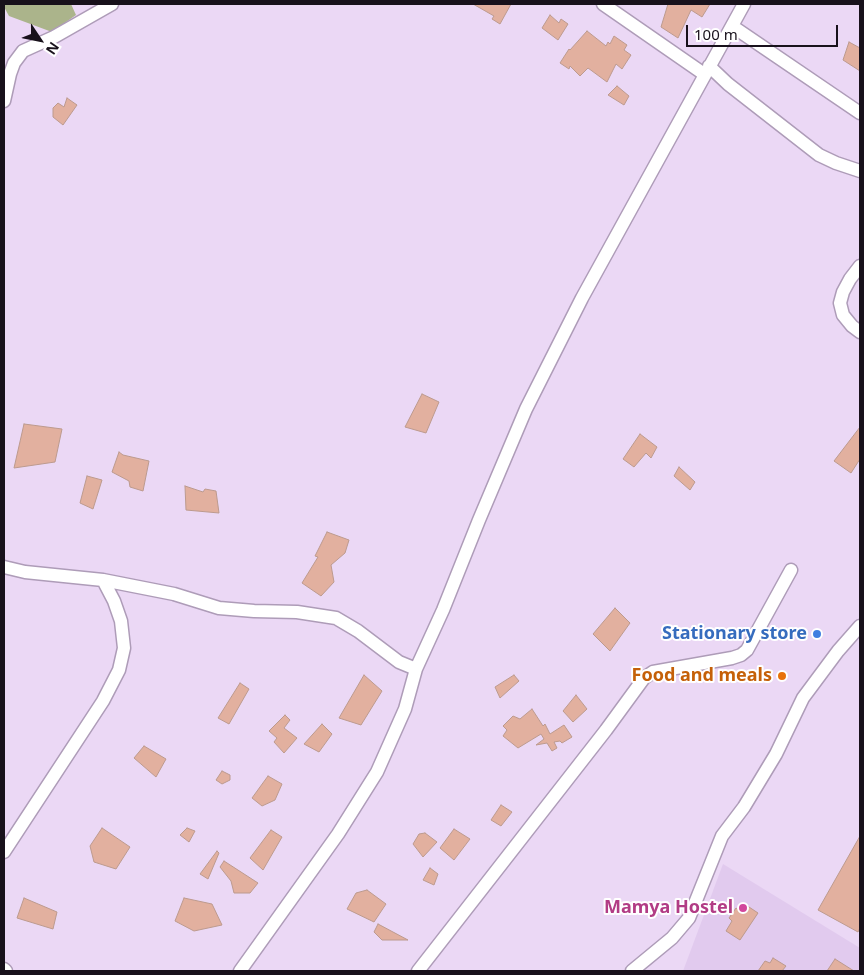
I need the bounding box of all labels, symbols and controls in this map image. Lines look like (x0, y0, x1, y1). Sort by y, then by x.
north arrow (15, 15, 65, 65)
scale bar (689, 15, 842, 47)
text: 100 m (694, 24, 738, 44)
text: N (42, 39, 64, 59)
place label: Stationary store (662, 623, 807, 645)
marker: Stationary store (811, 628, 823, 640)
place label: Food and meals (632, 665, 772, 687)
marker: Food and meals (776, 670, 788, 682)
place label: Mamya Hostel (604, 897, 733, 919)
marker: Mamya Hostel (737, 902, 749, 914)

